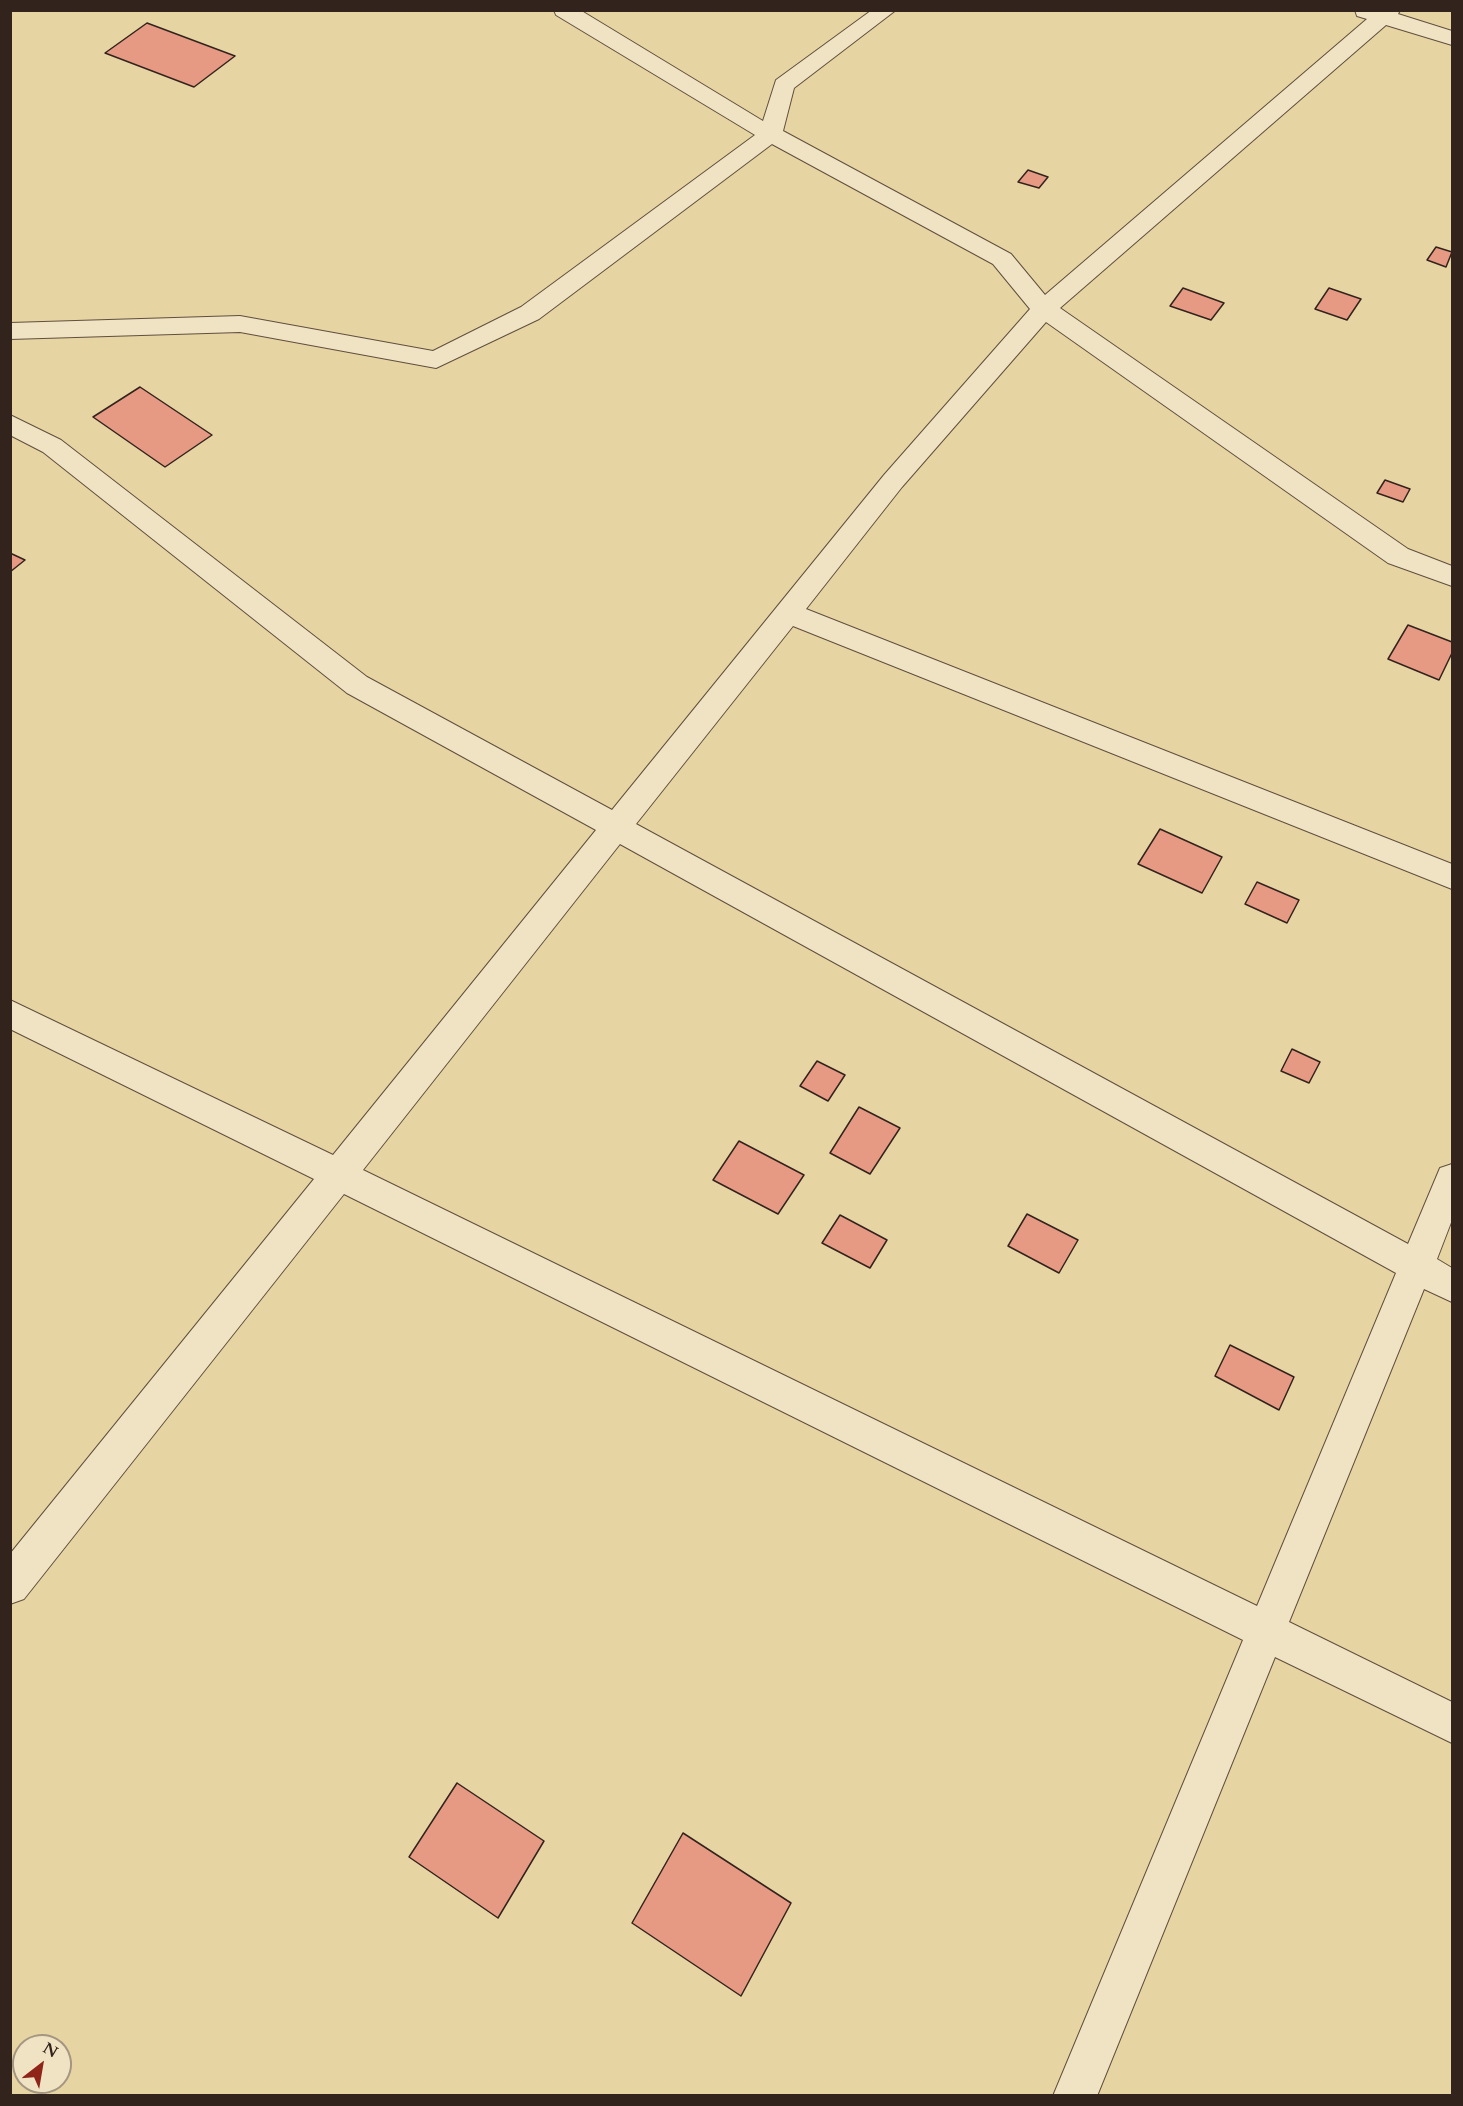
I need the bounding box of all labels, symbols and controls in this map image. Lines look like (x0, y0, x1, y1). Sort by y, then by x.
north arrow (12, 2034, 72, 2094)
text: N (39, 2037, 62, 2063)

